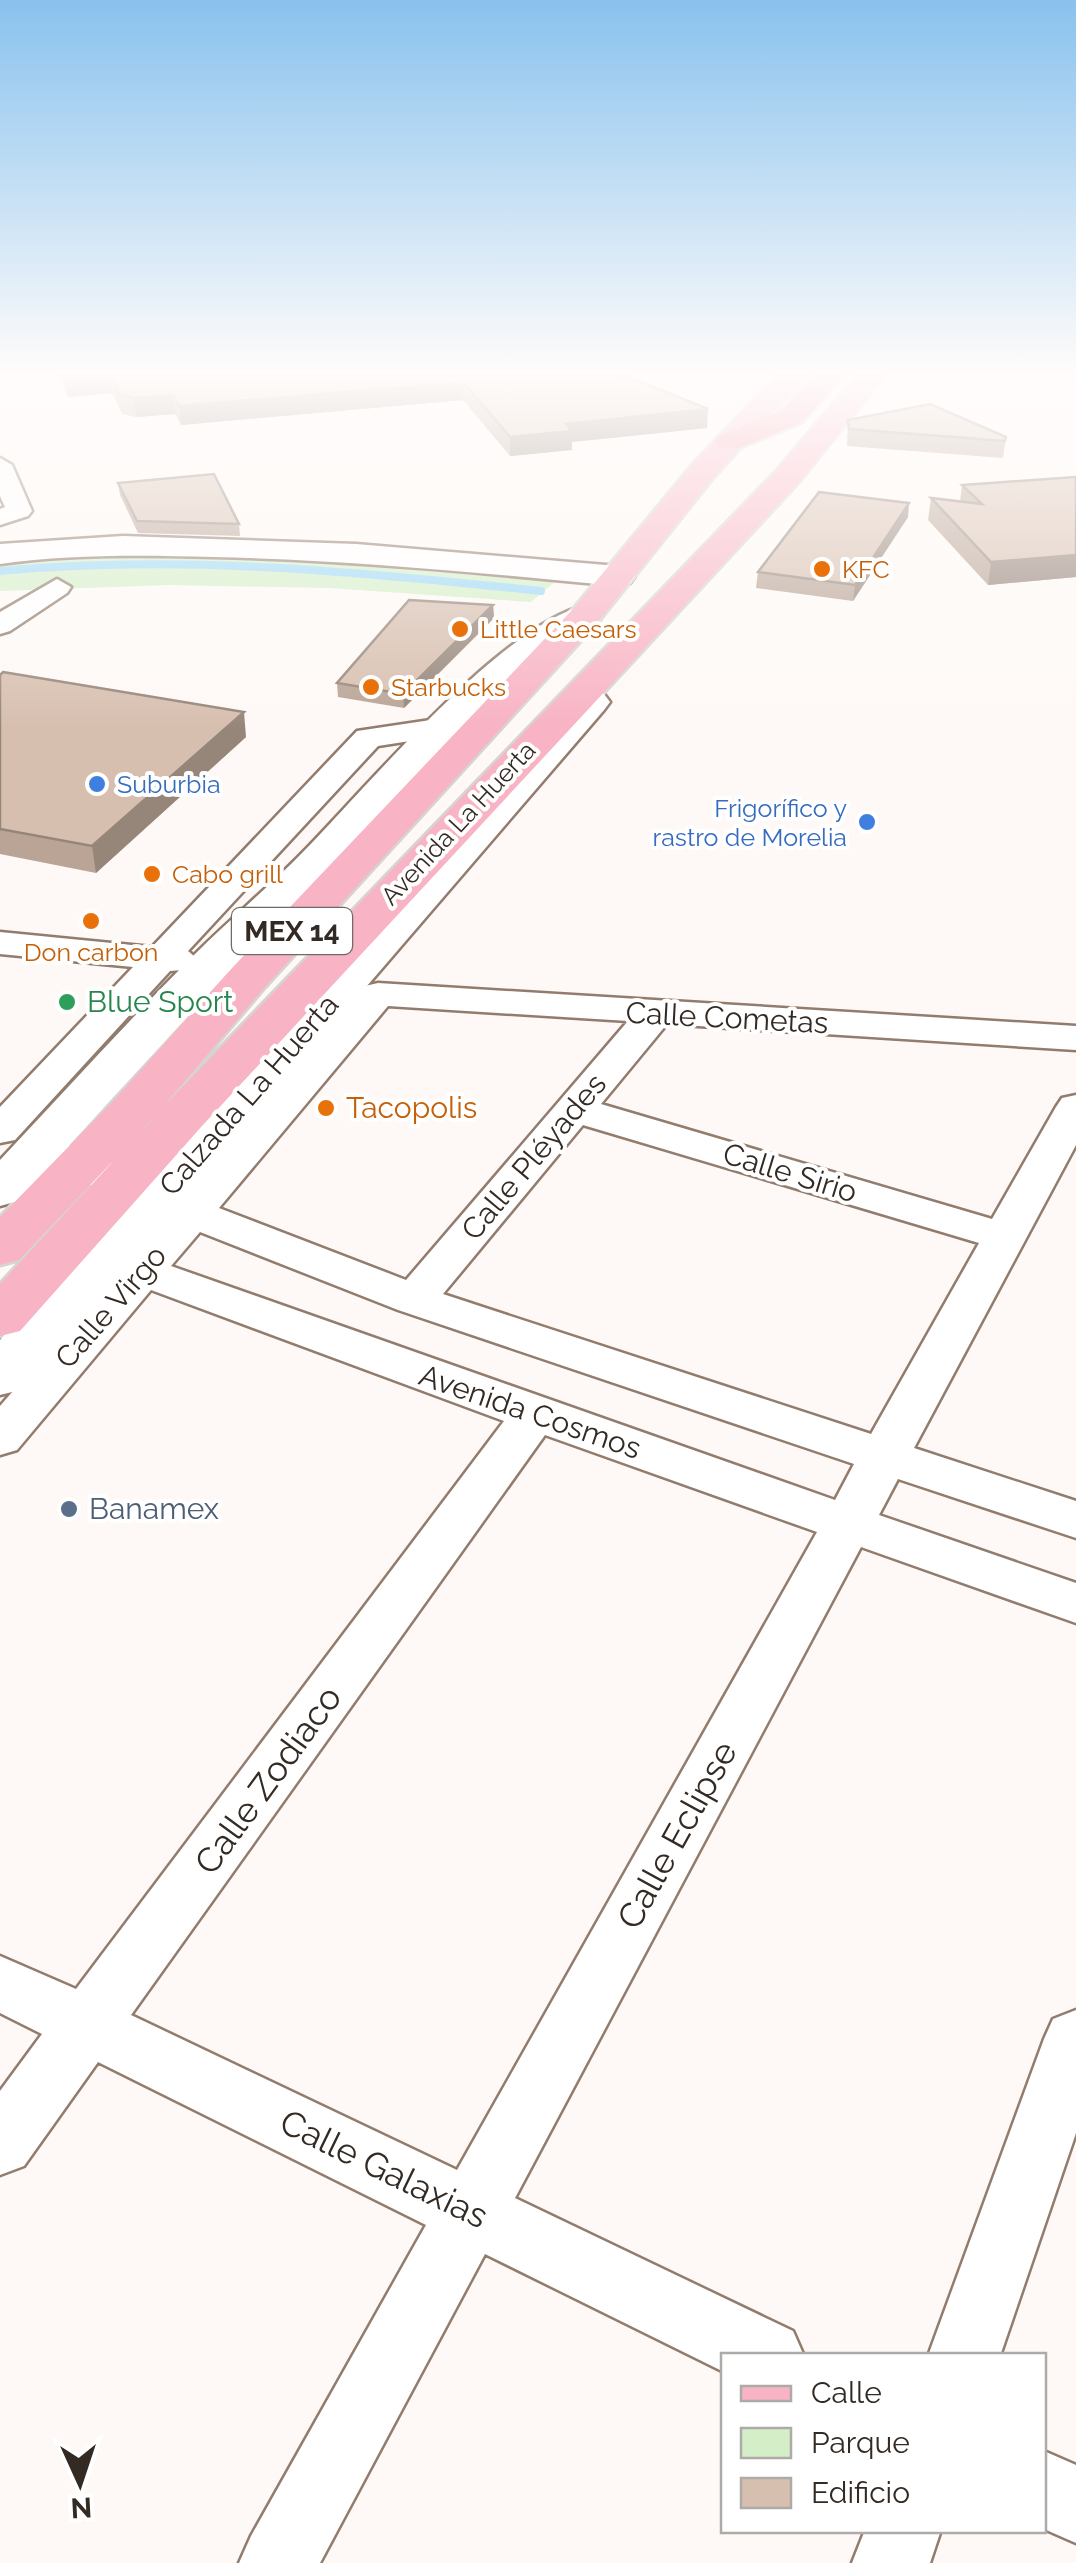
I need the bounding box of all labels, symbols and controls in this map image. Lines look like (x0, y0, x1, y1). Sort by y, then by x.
place label: KFC (842, 554, 890, 584)
marker: KFC (811, 558, 833, 580)
place label: Little Caesars (480, 614, 637, 644)
marker: Little Caesars (449, 618, 471, 640)
place label: Starbucks (391, 672, 506, 702)
marker: Starbucks (360, 676, 382, 698)
street label: Avenida La Huerta (375, 735, 541, 911)
place label: Suburbia (117, 769, 221, 799)
marker: Suburbia (86, 773, 108, 795)
place label: Frigorífico y rastro de Morelia (652, 793, 847, 852)
marker: Frigorífico y rastro de Morelia (856, 811, 878, 833)
place label: Cabo grill (172, 859, 283, 889)
marker: Cabo grill (141, 863, 163, 885)
road number: MEX 14 (232, 908, 352, 954)
marker: Don carbon (80, 910, 102, 932)
place label: Don carbon (24, 937, 158, 967)
place label: Blue Sport (87, 984, 233, 1019)
street label: Calzada La Huerta (152, 987, 345, 1202)
marker: Blue Sport (56, 991, 78, 1013)
street label: Calle Cometas (625, 995, 829, 1040)
street label: Calle Pléyades (454, 1067, 613, 1247)
place label: Tacopolis (346, 1090, 477, 1125)
marker: Tacopolis (315, 1097, 337, 1119)
street label: Calle Sirio (719, 1136, 861, 1209)
street label: Calle Virgo (48, 1238, 173, 1375)
street label: Avenida Cosmos (415, 1357, 645, 1466)
place label: Banamex (89, 1491, 219, 1526)
marker: Banamex (58, 1498, 80, 1520)
street label: Calle Zodiaco (186, 1678, 349, 1882)
street label: Calle Eclipse (608, 1734, 745, 1936)
street label: Calle Galaxias (274, 2101, 495, 2236)
legend (721, 2353, 1046, 2533)
text: Calle (811, 2375, 882, 2410)
text: Parque (811, 2425, 910, 2460)
north arrow (30, 2433, 130, 2533)
text: Edificio (811, 2475, 910, 2510)
text: N (70, 2490, 93, 2525)

